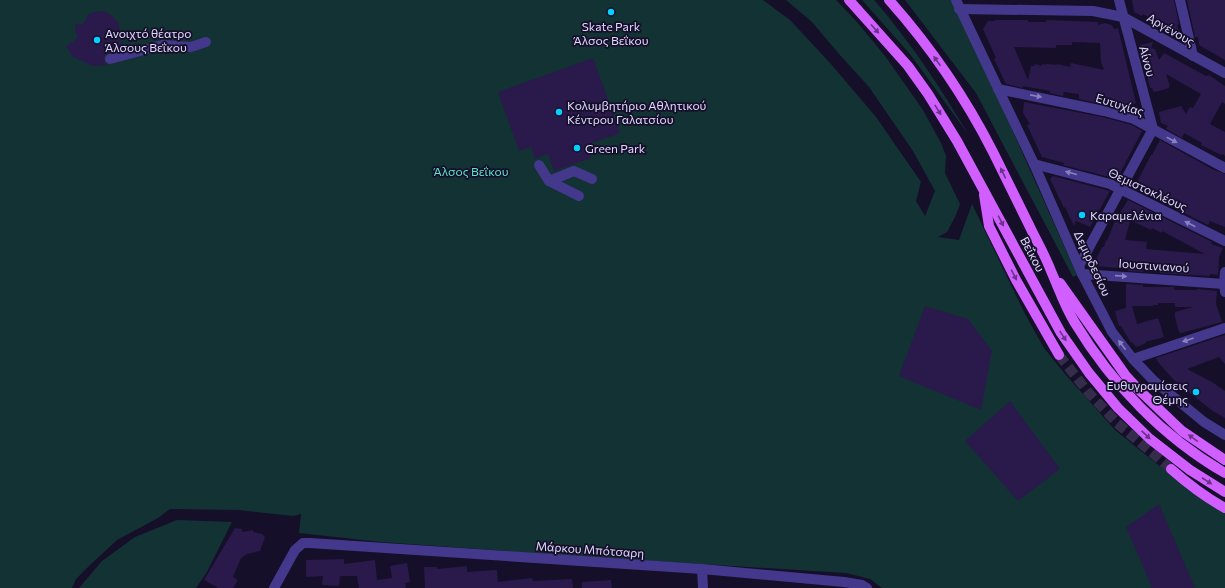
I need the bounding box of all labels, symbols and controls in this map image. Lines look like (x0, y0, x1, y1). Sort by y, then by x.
marker: Skate Park Άλσος Βεΐκου (606, 7, 616, 17)
street label: Αργένους (1145, 10, 1197, 48)
place label: Skate Park Άλσος Βεΐκου (573, 19, 649, 47)
one-way arrow (871, 24, 880, 34)
place label: Ανοιχτό θέατρο Άλσους Βεΐκου (104, 26, 191, 54)
marker: Ανοιχτό θέατρο Άλσους Βεΐκου (92, 35, 102, 45)
street label: Αίνου (1137, 44, 1159, 78)
one-way arrow (933, 55, 941, 66)
street label: Ευτυχίας (1094, 90, 1146, 118)
one-way arrow (1030, 94, 1042, 100)
place label: Κολυμβητήριο Αθλητικού Κέντρου Γαλατσίου (567, 98, 707, 126)
one-way arrow (934, 105, 942, 115)
marker: Κολυμβητήριο Αθλητικού Κέντρου Γαλατσίου (554, 107, 564, 117)
one-way arrow (1167, 136, 1178, 143)
place label: Green Park (585, 141, 646, 155)
marker: Green Park (572, 143, 582, 153)
park label: Άλσος Βεΐκου (433, 164, 509, 178)
street label: Θεμιστοκλέους (1106, 165, 1190, 213)
one-way arrow (1000, 167, 1006, 178)
one-way arrow (1065, 170, 1077, 176)
place label: Καραμελένια (1090, 208, 1162, 222)
marker: Καραμελένια (1077, 210, 1087, 220)
one-way arrow (998, 215, 1004, 227)
one-way arrow (1184, 220, 1196, 227)
street label: Δεμιρδεσίου (1072, 228, 1114, 298)
street label: Βεΐκου (1018, 234, 1048, 274)
street label: Ιουστινιανού (1118, 256, 1190, 274)
one-way arrow (1011, 269, 1017, 281)
one-way arrow (1115, 272, 1127, 279)
one-way arrow (1059, 330, 1067, 341)
one-way arrow (1182, 338, 1194, 344)
one-way arrow (1118, 340, 1126, 351)
place label: Ευθυγραμίσεις Θέμης (1106, 378, 1188, 406)
marker: Ευθυγραμίσεις Θέμης (1191, 387, 1201, 397)
one-way arrow (1141, 430, 1151, 440)
one-way arrow (1187, 434, 1198, 442)
one-way arrow (1201, 477, 1212, 485)
street label: Μάρκου Μπότσαρη (535, 538, 645, 560)

